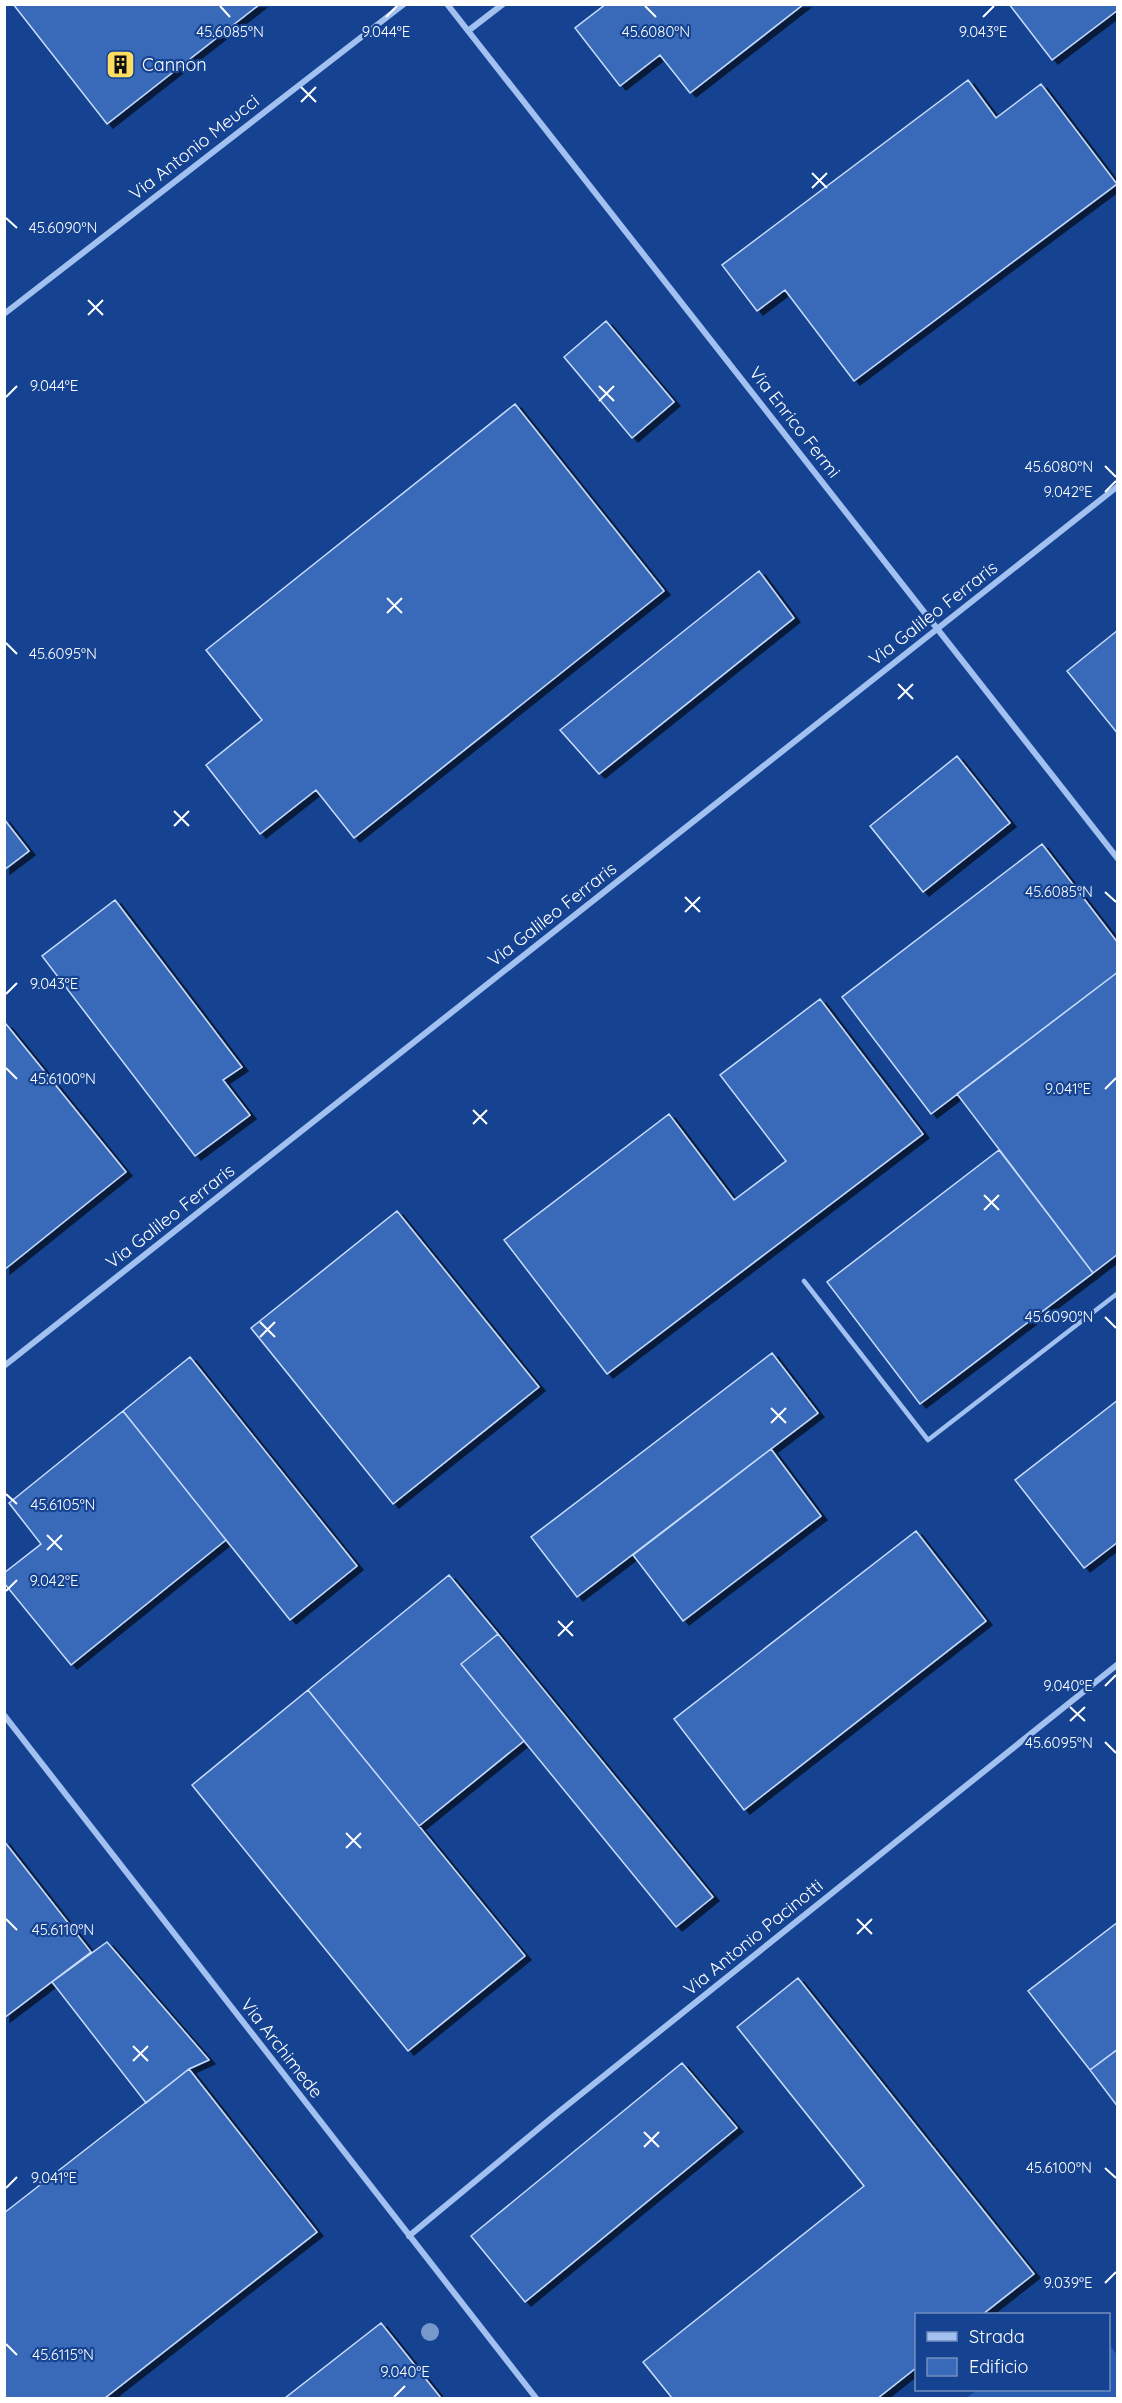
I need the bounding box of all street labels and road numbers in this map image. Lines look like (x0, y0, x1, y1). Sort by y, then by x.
street label: Via Antonio Meucci (125, 89, 263, 205)
street label: Via Enrico Fermi (744, 362, 846, 482)
street label: Via Galileo Ferraris (864, 556, 1002, 670)
street label: Via Galileo Ferraris (483, 857, 621, 971)
street label: Via Galileo Ferraris (101, 1159, 239, 1273)
street label: Via Antonio Pacinotti (679, 1874, 827, 2000)
street label: Via Archimede (236, 1993, 328, 2103)

